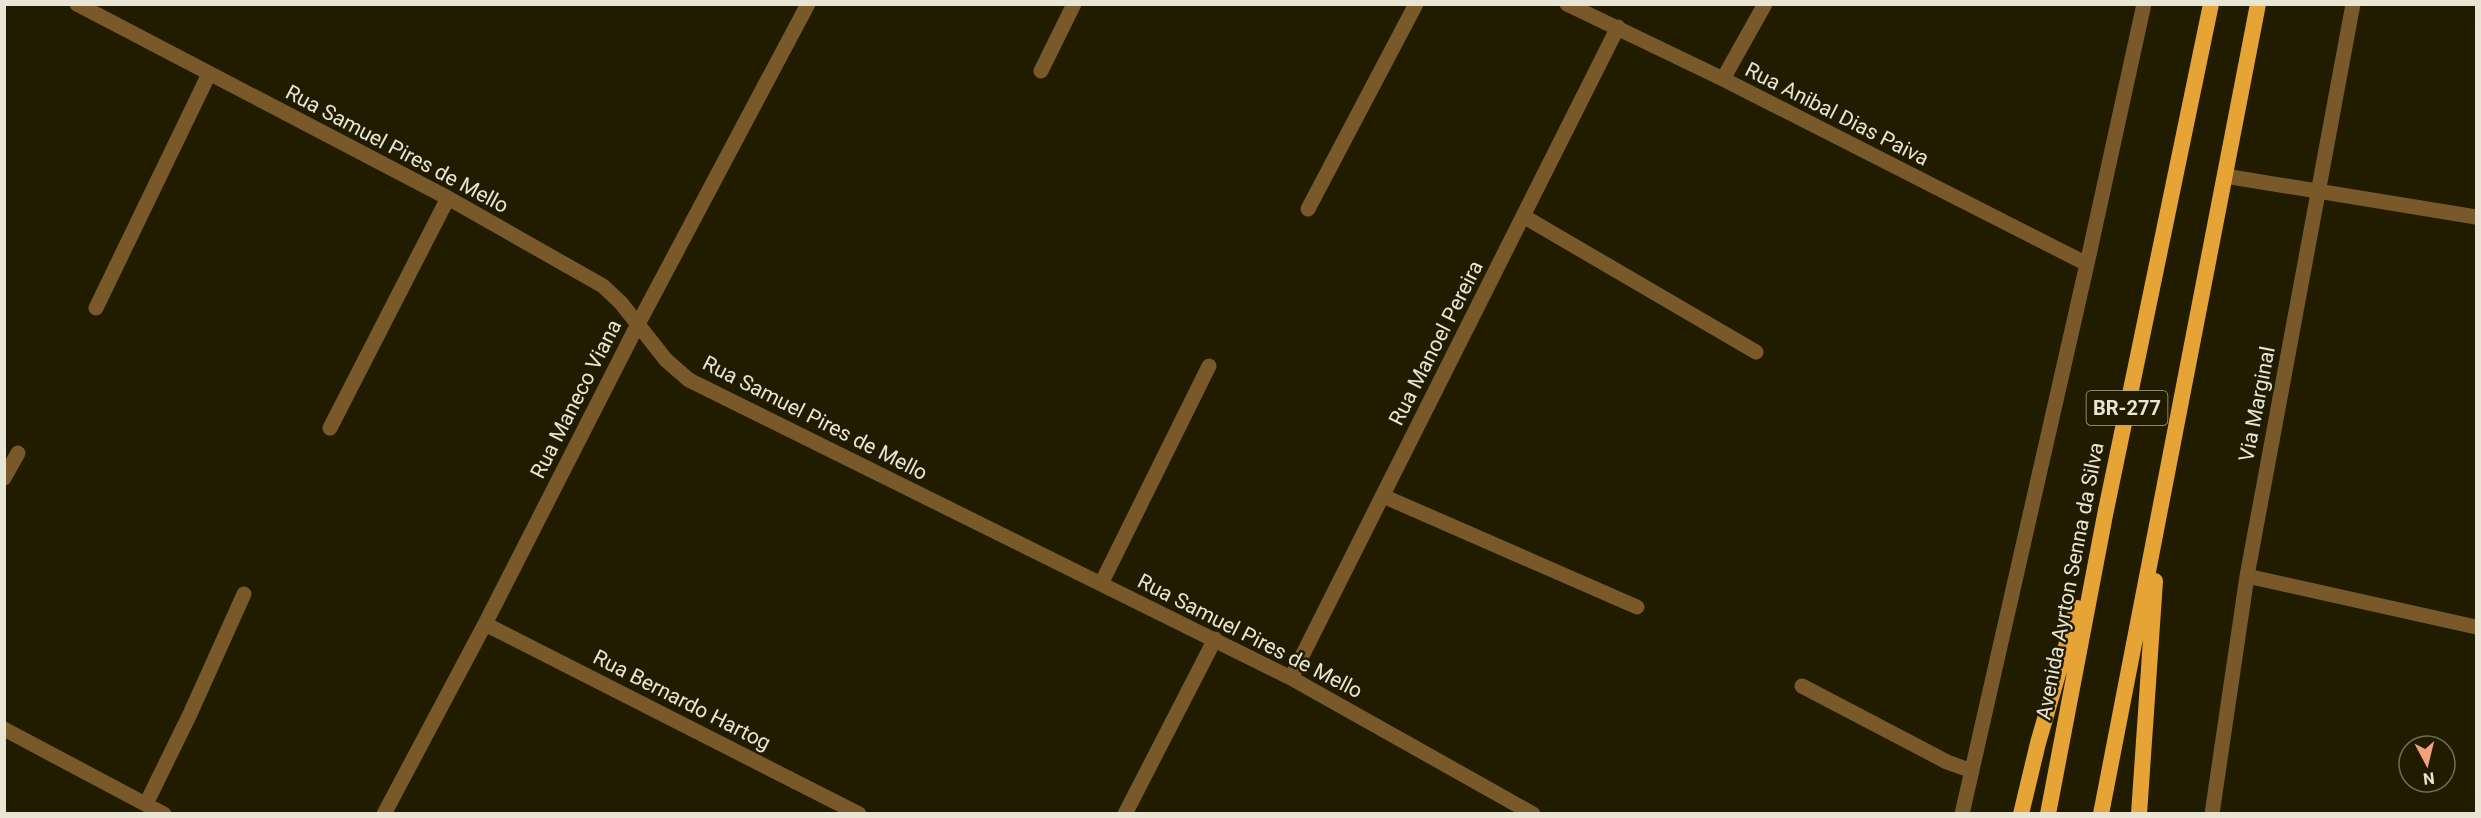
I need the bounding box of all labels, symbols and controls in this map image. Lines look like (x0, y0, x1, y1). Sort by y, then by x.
street label: Rua Anibal Dias Paiva (1741, 57, 1933, 171)
street label: Rua Samuel Pires de Mello (282, 80, 512, 218)
street label: Rua Manoel Pereira (1384, 257, 1488, 429)
street label: Rua Maneco Viana (526, 316, 626, 482)
street label: Via Marginal (2234, 344, 2280, 464)
street label: Rua Samuel Pires de Mello (699, 351, 931, 485)
road number: BR-277 (2086, 391, 2168, 425)
street label: Avenida Ayrton Senna da Silva (2031, 440, 2109, 722)
street label: Rua Samuel Pires de Mello (1134, 569, 1366, 703)
street label: Rua Bernardo Hartog (589, 645, 775, 755)
north arrow (2397, 734, 2457, 794)
text: N (2422, 768, 2436, 789)

